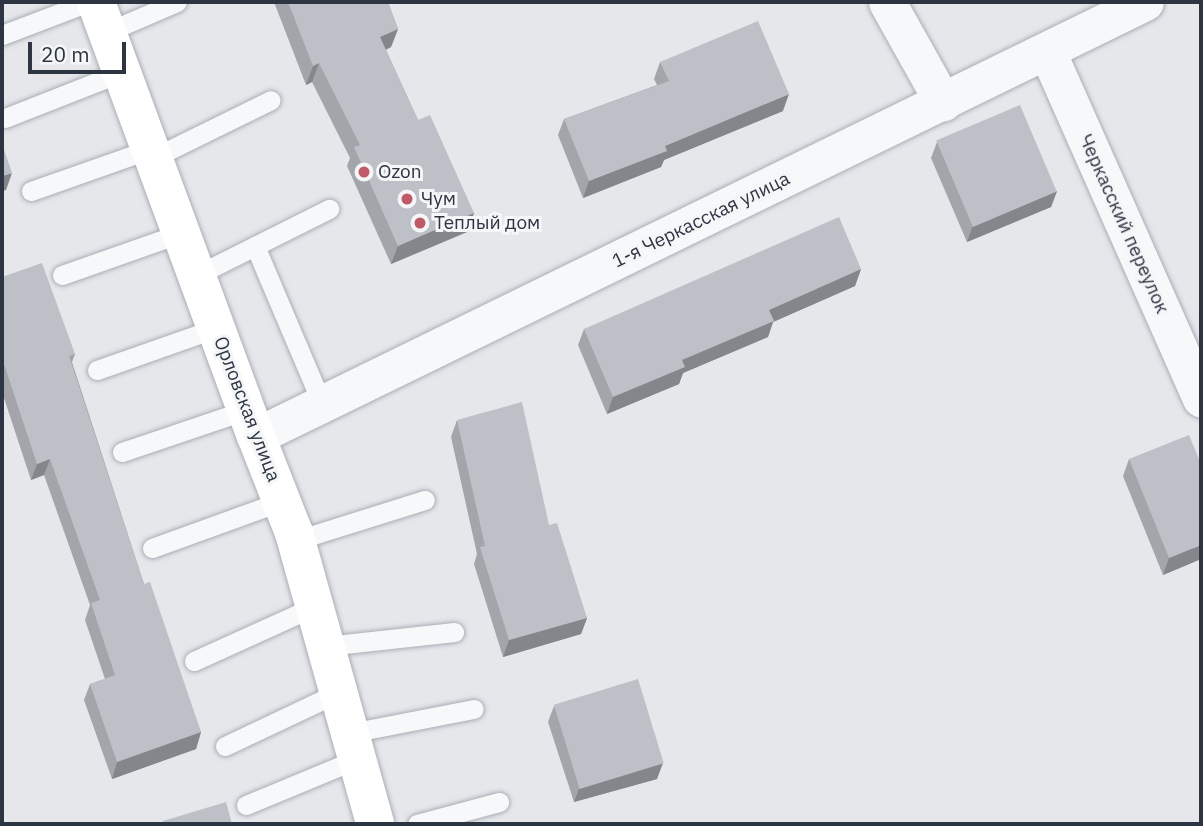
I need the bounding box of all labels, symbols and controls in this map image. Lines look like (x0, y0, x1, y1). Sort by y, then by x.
scale bar (32, 28, 130, 72)
text: 20 m (41, 40, 90, 68)
street label: Черкасский переулок (1074, 131, 1174, 317)
place label: Ozon (378, 161, 422, 183)
marker: Ozon (356, 164, 372, 180)
street label: 1-я Черкасская улица (609, 167, 793, 273)
place label: Чум (421, 188, 456, 210)
marker: Чум (399, 191, 415, 207)
place label: Теплый дом (434, 212, 540, 234)
marker: Теплый дом (412, 215, 428, 231)
street label: Орловская улица (209, 333, 285, 485)

